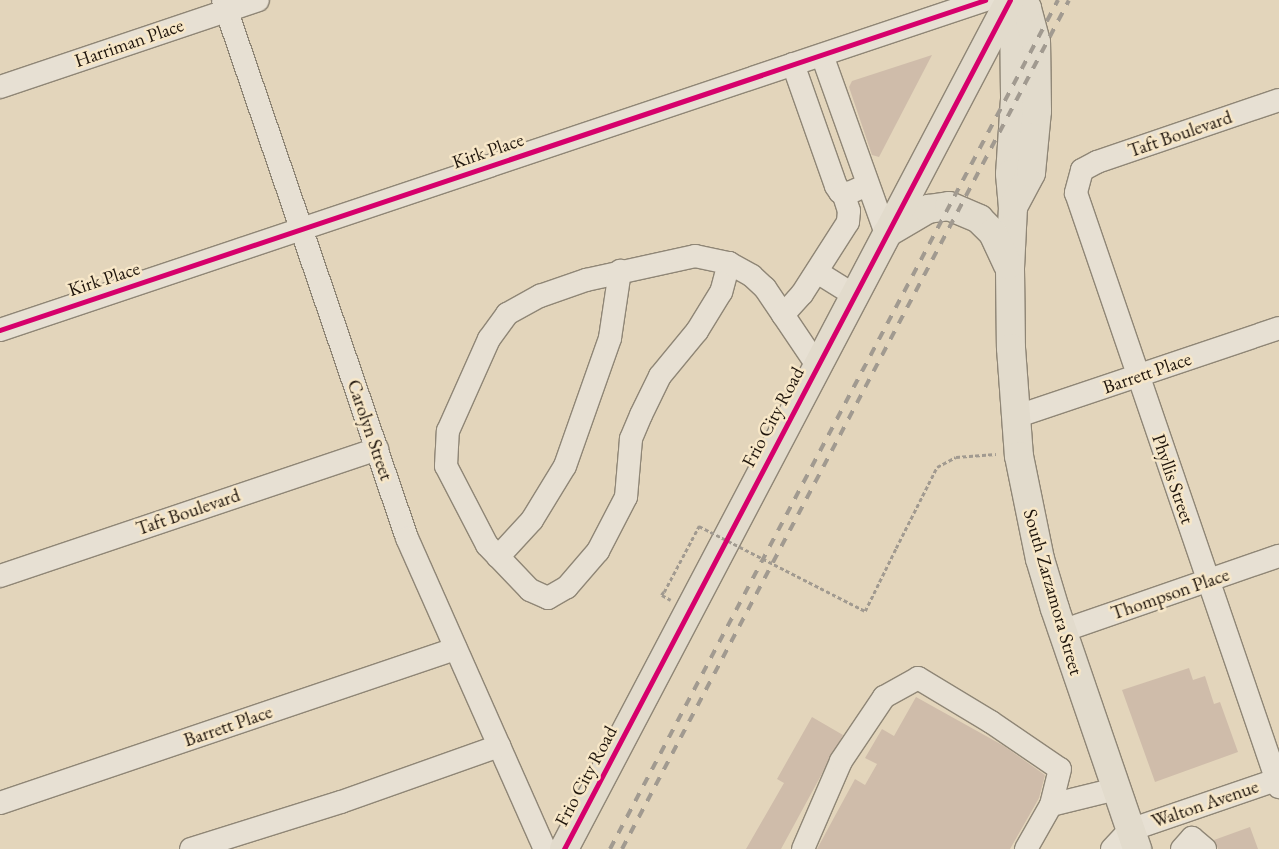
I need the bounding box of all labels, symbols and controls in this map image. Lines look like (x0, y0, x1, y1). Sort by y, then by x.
street label: Harriman Place (71, 14, 187, 72)
street label: Taft Boulevard (1125, 106, 1235, 162)
street label: Kirk Place (449, 128, 527, 174)
street label: Kirk Place (65, 257, 143, 301)
street label: Barrett Place (1100, 347, 1194, 399)
street label: Frio City Road (737, 363, 809, 471)
street label: Carolyn Street (342, 377, 398, 483)
street label: Phyllis Street (1147, 431, 1199, 527)
street label: Taft Boulevard (133, 484, 243, 540)
street label: South Zarzamora Street (1018, 506, 1088, 678)
street label: Thompson Place (1108, 563, 1232, 625)
street label: Barrett Place (181, 700, 275, 752)
street label: Frio City Road (550, 722, 622, 830)
street label: Walton Avenue (1149, 775, 1261, 833)

